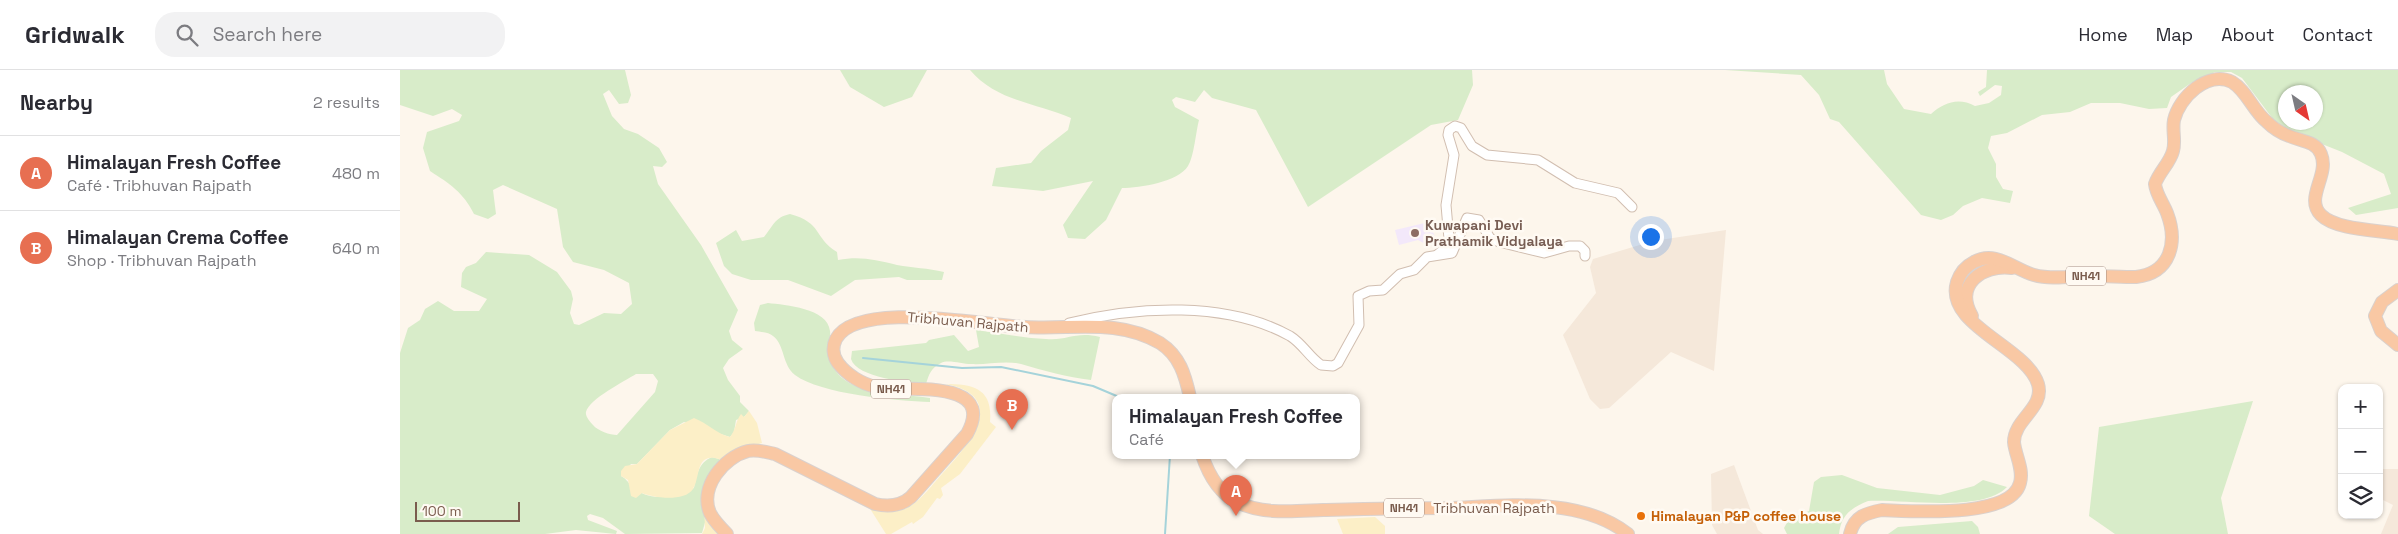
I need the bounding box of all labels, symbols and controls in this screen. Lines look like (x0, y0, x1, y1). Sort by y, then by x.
search box (155, 12, 505, 57)
text: Gridwalk (25, 19, 125, 50)
icon: search (173, 21, 201, 49)
text: Search here (213, 22, 322, 47)
text: Home (2079, 23, 2128, 46)
text: Map (2156, 23, 2193, 46)
text: About (2221, 23, 2275, 46)
text: Contact (2303, 23, 2373, 46)
north arrow (2278, 85, 2323, 130)
text: Nearby (20, 89, 93, 116)
text: 2 results (313, 92, 380, 113)
text: Himalayan Fresh Coffee (67, 150, 281, 175)
text: A (31, 163, 41, 184)
text: 480 m (332, 163, 380, 184)
text: Café · Tribhuvan Rajpath (67, 175, 252, 196)
place label: Kuwapani Devi Prathamik Vidyalaya (1425, 216, 1563, 250)
your location (1638, 224, 1664, 250)
text: Himalayan Crema Coffee (67, 225, 289, 250)
marker: Kuwapani Devi Prathamik Vidyalaya (1409, 227, 1421, 239)
text: B (31, 238, 41, 259)
text: 640 m (332, 238, 380, 259)
text: Shop · Tribhuvan Rajpath (67, 250, 256, 271)
road number: NH41 (2066, 267, 2106, 286)
street label: Tribhuvan Rajpath (907, 308, 1029, 336)
road number: NH41 (871, 380, 911, 398)
map controls (2338, 384, 2383, 519)
button: + (2338, 384, 2383, 429)
pin: B (996, 389, 1028, 430)
popup (1112, 394, 1360, 459)
text: Himalayan Fresh Coffee (1129, 404, 1343, 429)
text: Café (1129, 429, 1164, 450)
button: − (2338, 429, 2383, 474)
button: layers (2338, 474, 2383, 519)
pin: A (1220, 475, 1252, 516)
road number: NH41 (1384, 498, 1424, 518)
scale bar (415, 499, 520, 522)
street label: Tribhuvan Rajpath (1433, 499, 1555, 517)
text: 100 m (422, 502, 461, 520)
place label: Himalayan P&P coffee house (1651, 507, 1841, 525)
marker: Himalayan P&P coffee house (1635, 510, 1647, 522)

